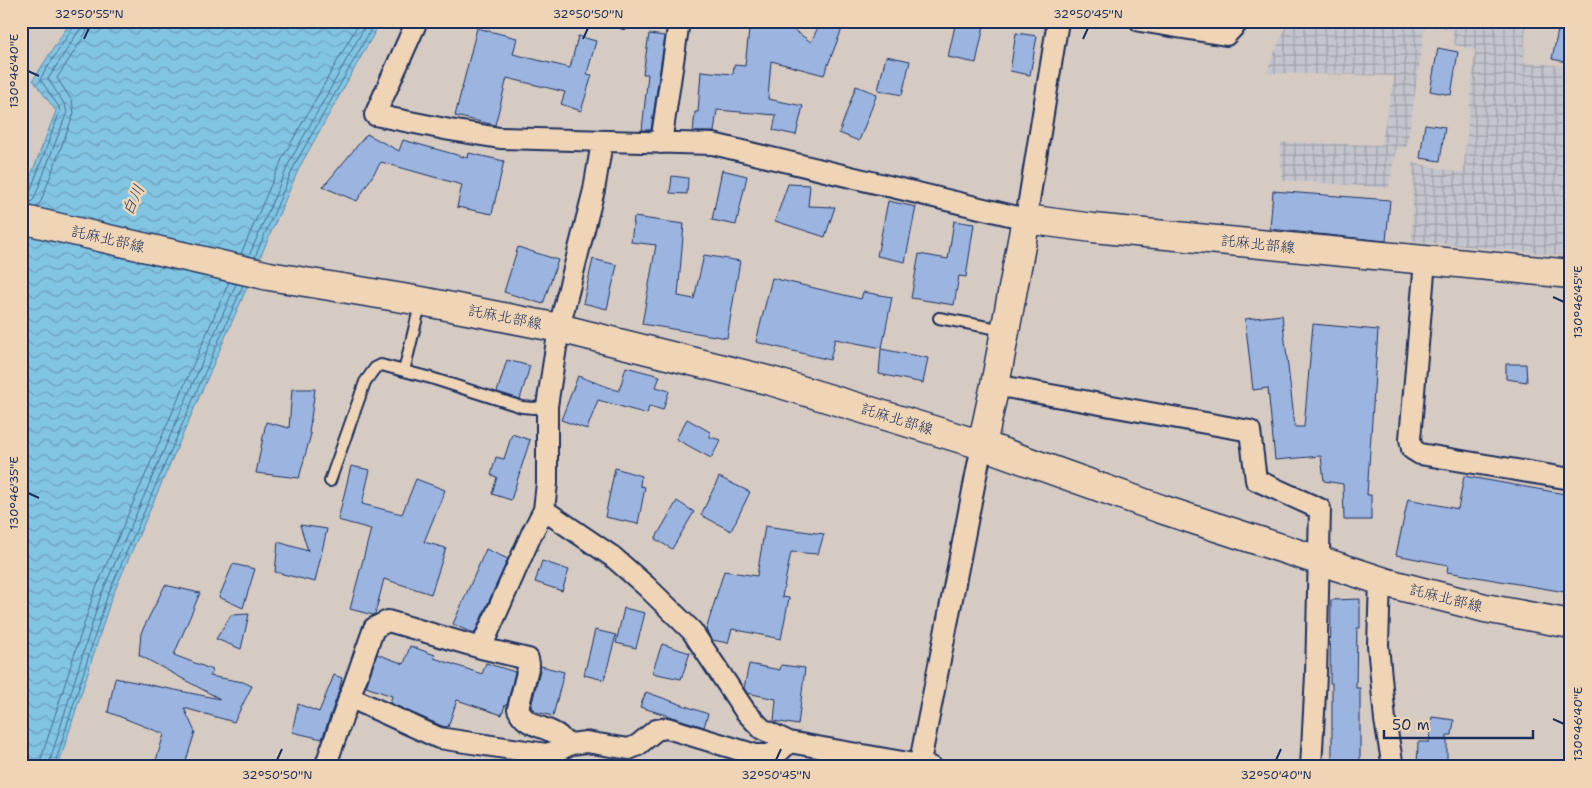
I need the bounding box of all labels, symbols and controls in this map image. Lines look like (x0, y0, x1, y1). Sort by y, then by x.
text: 32°50'55"N (54, 6, 124, 22)
text: 32°50'50"N (553, 6, 623, 22)
text: 32°50'45"N (1053, 6, 1123, 22)
text: 130°46'40"E (6, 34, 22, 108)
water label: 白川 (117, 181, 149, 219)
street label: 託麻北部線 (69, 221, 147, 257)
street label: 託麻北部線 (1220, 230, 1296, 258)
text: 130°46'45"E (1570, 265, 1586, 339)
street label: 託麻北部線 (466, 300, 544, 334)
street label: 託麻北部線 (858, 398, 936, 440)
text: 130°46'35"E (6, 456, 22, 530)
street label: 託麻北部線 (1407, 579, 1485, 617)
text: 130°46'40"E (1570, 687, 1586, 761)
scale bar (1384, 708, 1533, 740)
text: 50 m (1392, 715, 1430, 735)
text: 32°50'50"N (242, 767, 312, 783)
text: 32°50'45"N (741, 767, 811, 783)
text: 32°50'40"N (1240, 767, 1312, 783)

